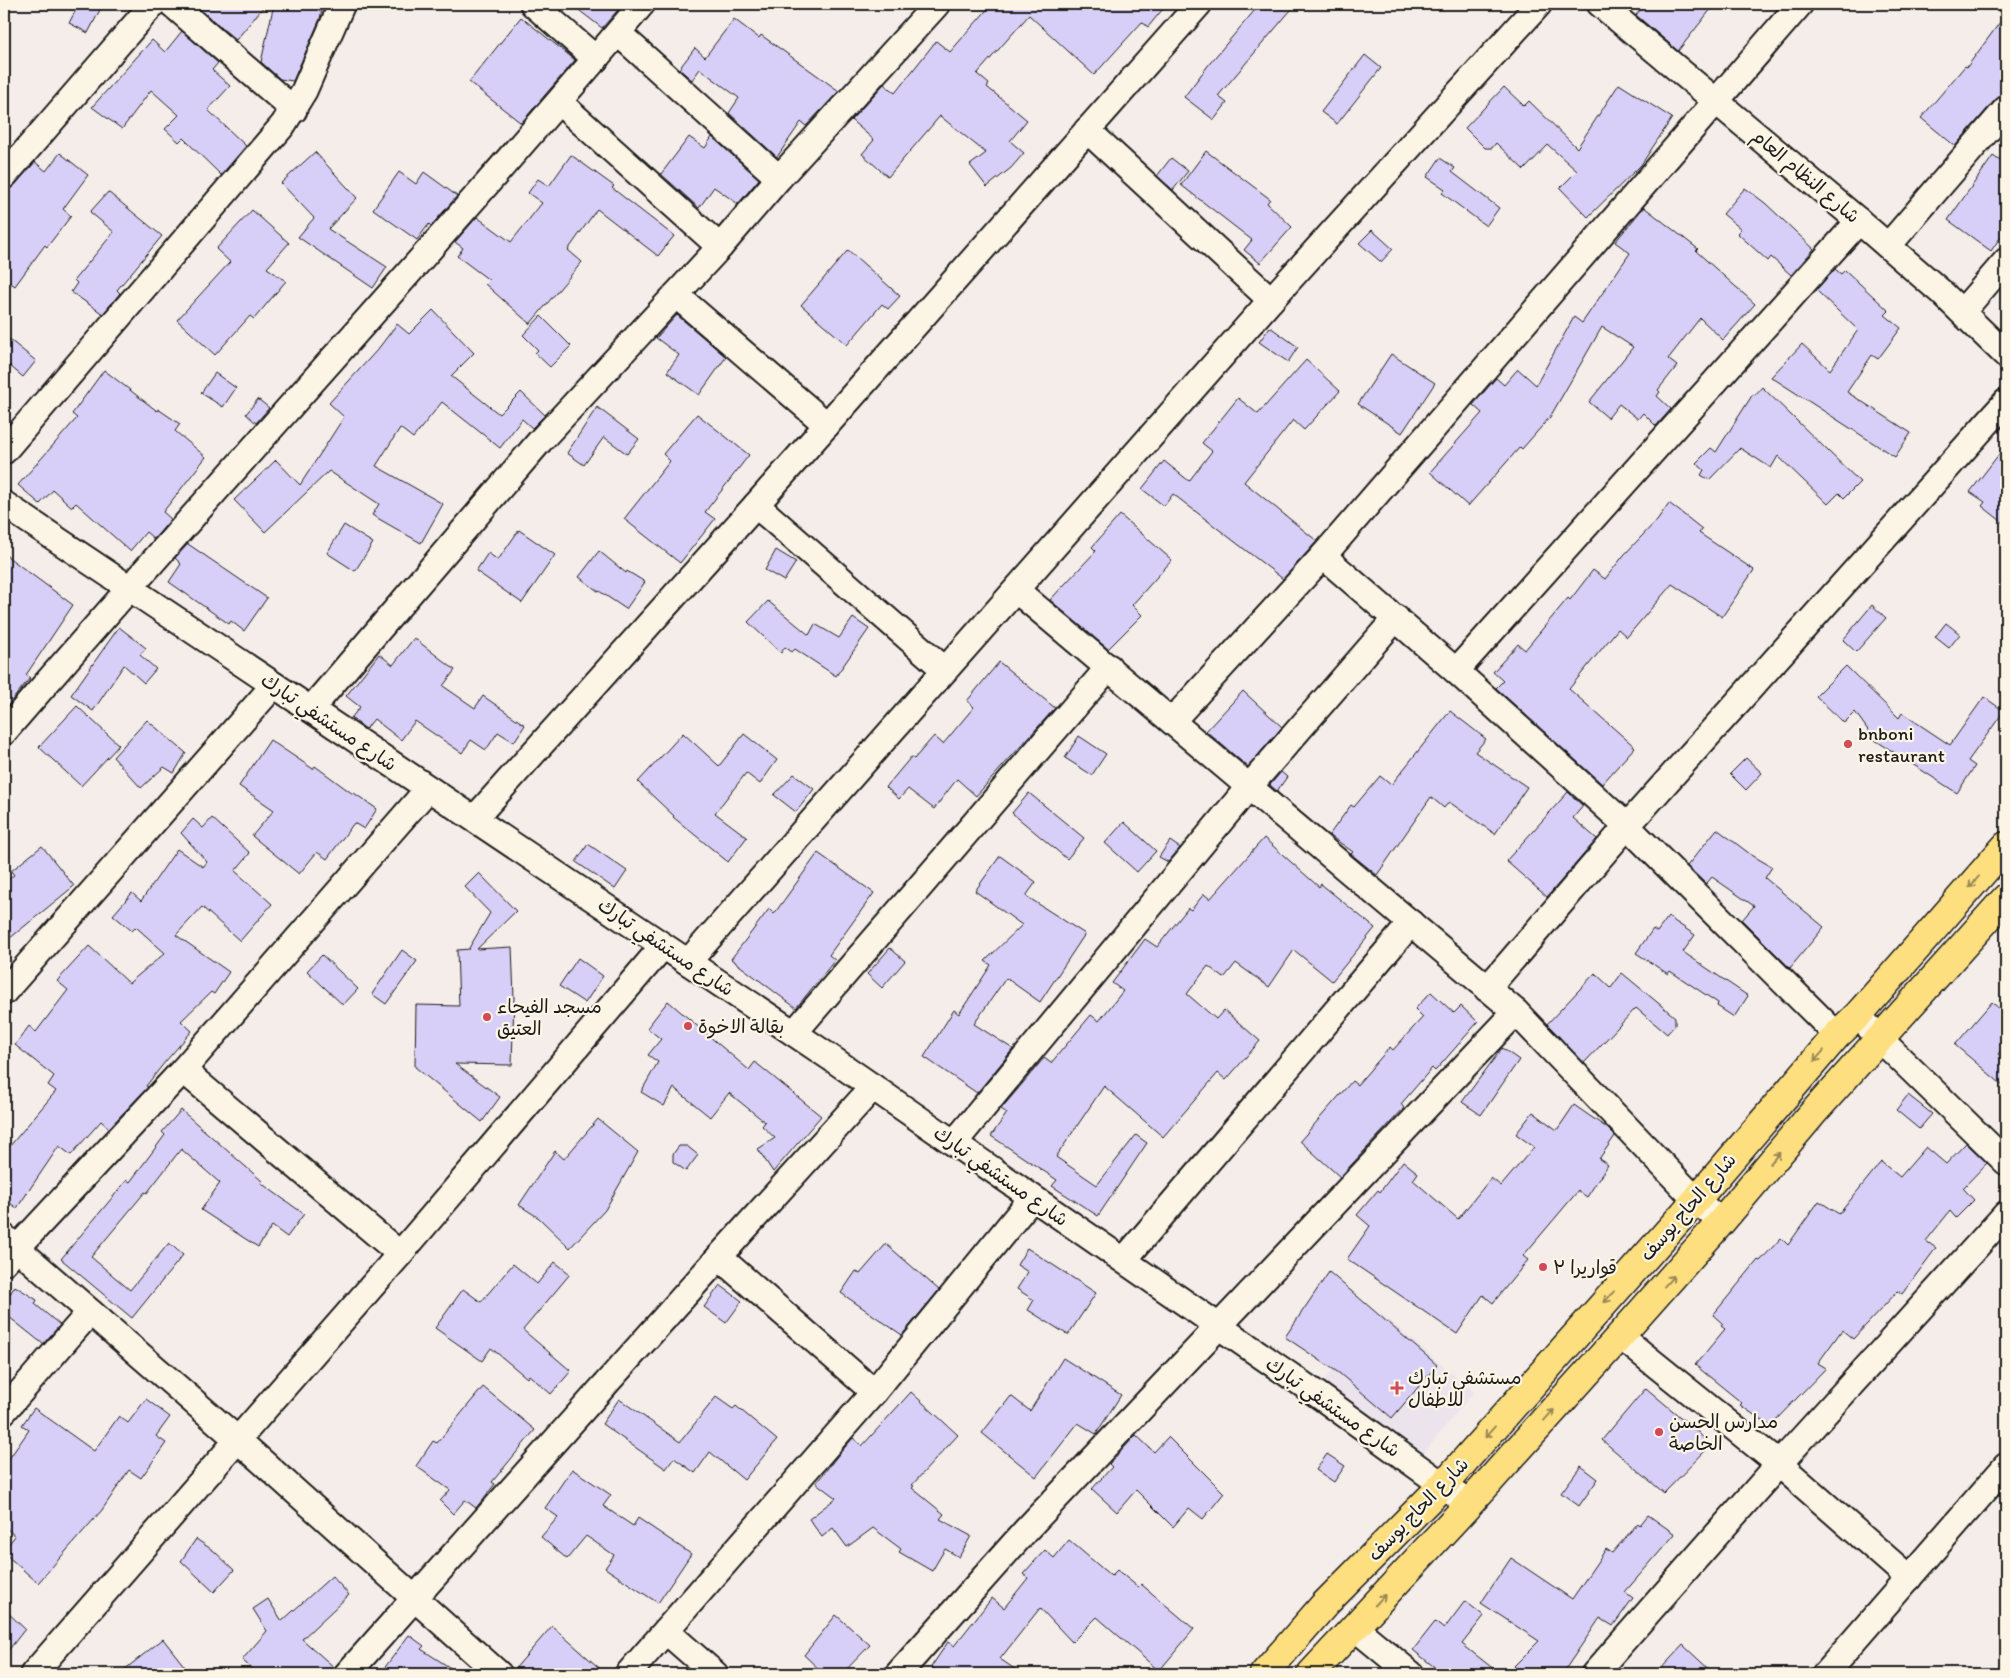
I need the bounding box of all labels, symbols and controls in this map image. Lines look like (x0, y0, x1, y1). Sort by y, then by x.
street label: شارع النظام العام (1745, 124, 1865, 230)
street label: شارع مستشفي تبارك (254, 668, 401, 780)
place label: bnboni restaurant (1858, 722, 1945, 767)
marker: bnboni restaurant (1842, 738, 1854, 750)
one-way arrow (1968, 876, 1980, 889)
street label: شارع مستشفي تبارك (591, 893, 738, 1005)
place label: مسجد الفيحاء العتيق (497, 995, 602, 1040)
marker: مسجد الفيحاء العتيق (481, 1011, 493, 1023)
place label: بقالة الاخوة (698, 1015, 784, 1039)
marker: بقالة الاخوة (682, 1020, 694, 1032)
one-way arrow (1814, 1049, 1825, 1062)
street label: شارع مستشفي تبارك (926, 1121, 1073, 1235)
street label: شارع الحاج يوسف (1635, 1148, 1743, 1267)
one-way arrow (1769, 1152, 1780, 1165)
place label: قواريرا ٣ (1553, 1256, 1617, 1279)
marker: قواريرا ٣ (1537, 1261, 1549, 1273)
one-way arrow (1663, 1275, 1674, 1288)
one-way arrow (1604, 1291, 1615, 1304)
street label: شارع مستشفي تبارك (1258, 1352, 1405, 1466)
place label: مستشفى تبارك للاطفال (1408, 1366, 1521, 1411)
marker: مستشفى تبارك للاطفال (1390, 1381, 1404, 1395)
one-way arrow (1543, 1409, 1555, 1422)
place label: مدارس الحسن الخاصة (1669, 1410, 1778, 1455)
one-way arrow (1485, 1426, 1496, 1439)
marker: مدارس الحسن الخاصة (1653, 1426, 1665, 1438)
street label: شارع الحاج يوسف (1363, 1452, 1475, 1567)
one-way arrow (1374, 1593, 1386, 1606)

